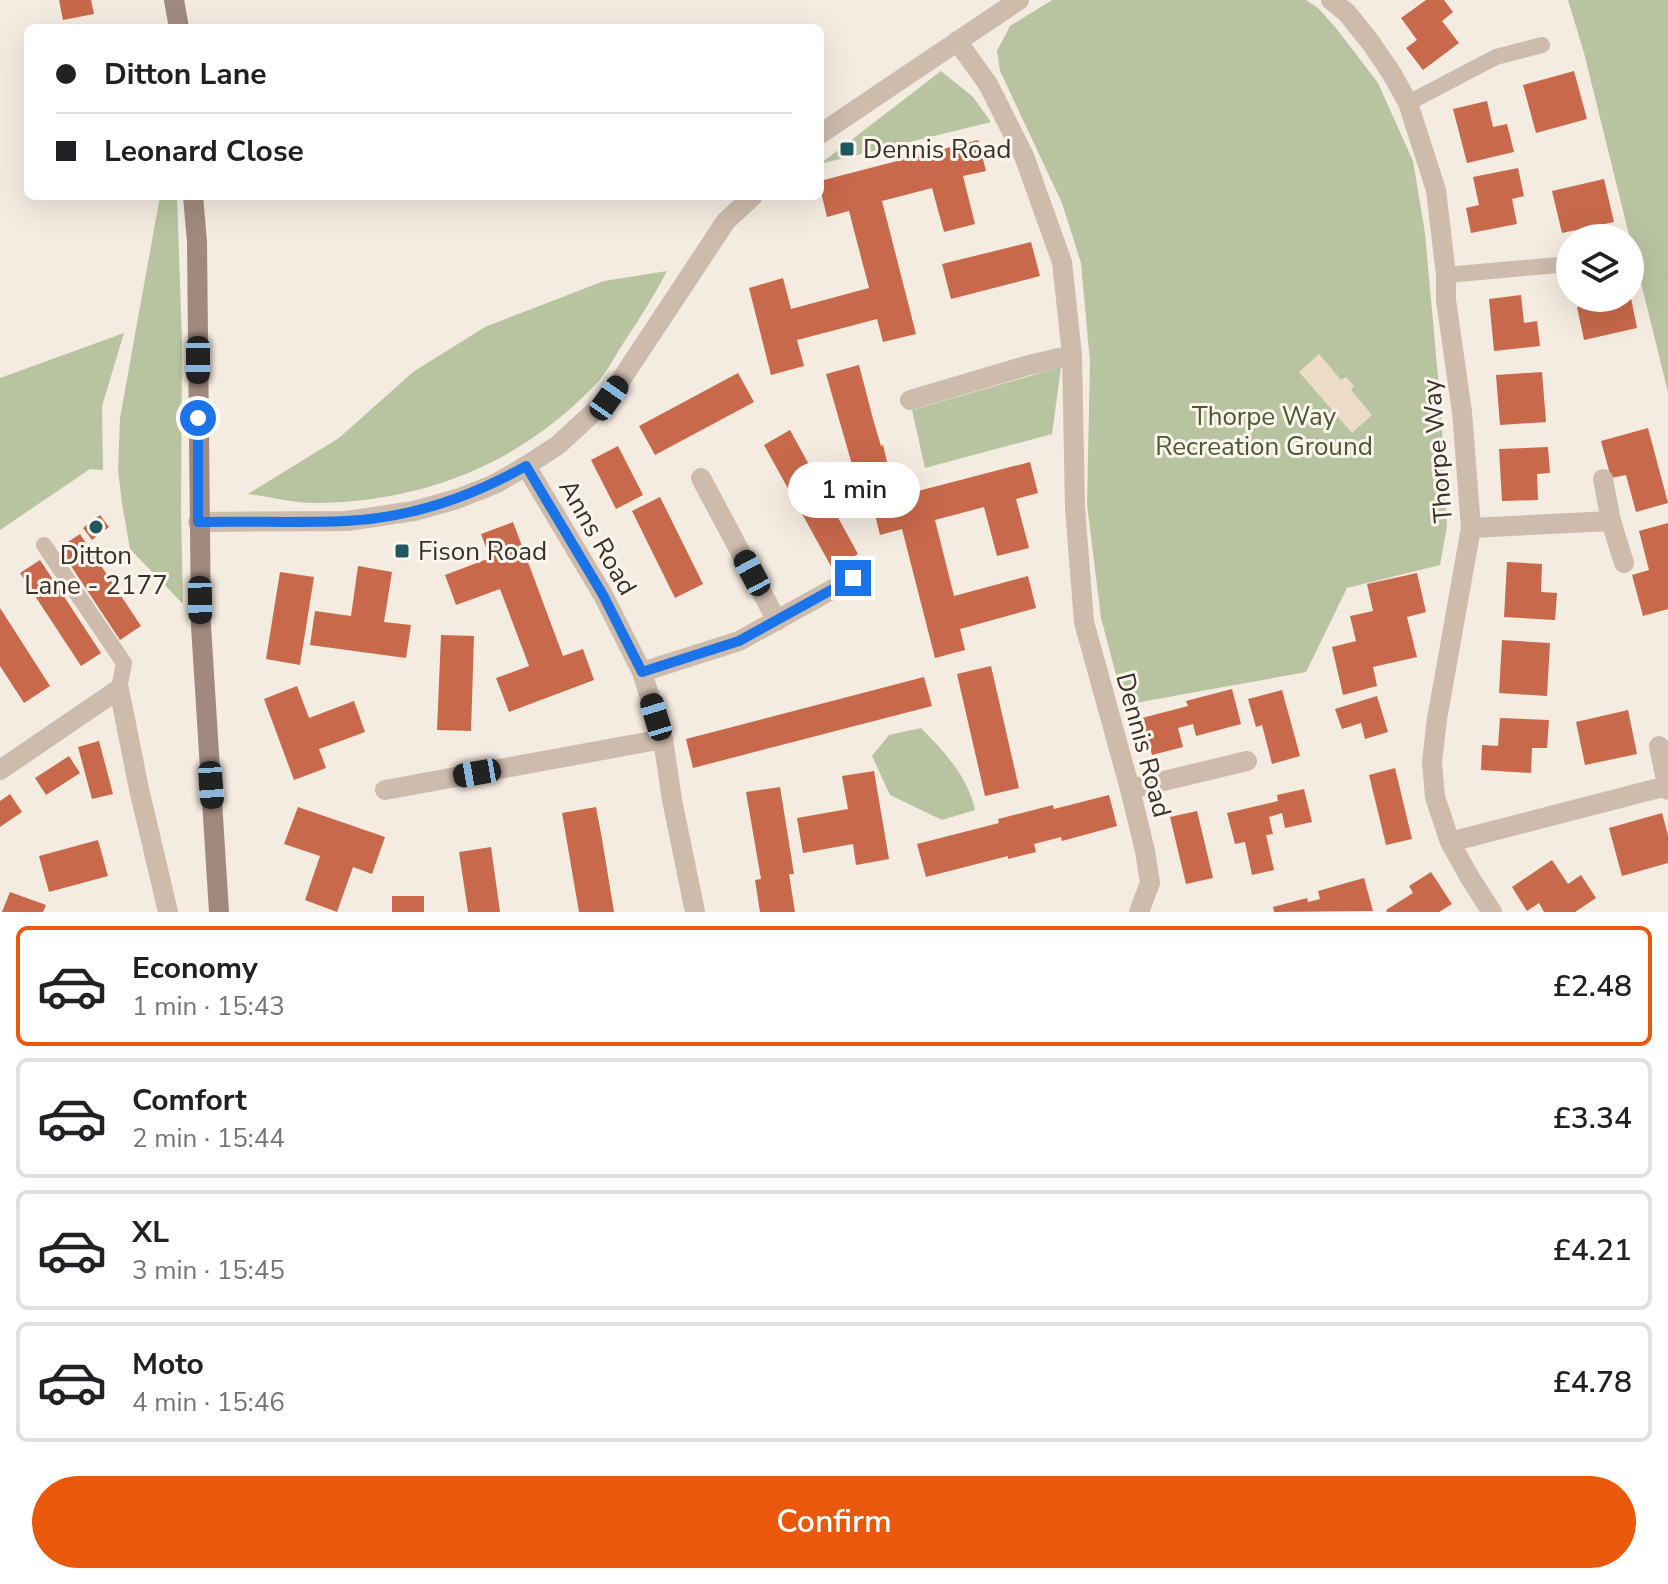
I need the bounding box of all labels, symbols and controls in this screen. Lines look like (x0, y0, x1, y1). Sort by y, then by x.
text: Ditton Lane (104, 54, 267, 95)
text: Leonard Close (104, 131, 304, 172)
place label: Dennis Road (863, 132, 1011, 167)
marker: Dennis Road (838, 140, 856, 158)
map controls (1556, 224, 1644, 312)
button: layers (1556, 224, 1644, 312)
car (186, 336, 210, 384)
car (585, 371, 633, 425)
street label: Thorpe Way (1414, 377, 1461, 524)
park label: Thorpe Way Recreation Ground (1155, 399, 1373, 464)
route start (180, 400, 216, 436)
callout: 1 min (787, 462, 919, 518)
text: 1 min (821, 472, 887, 507)
street label: Anns Road (550, 473, 645, 602)
marker: Ditton Lane - 2177 (87, 518, 105, 536)
place label: Fison Road (418, 534, 547, 569)
place label: Ditton Lane - 2177 (24, 538, 168, 603)
marker: Fison Road (393, 542, 411, 560)
car (730, 546, 774, 600)
route end (835, 560, 871, 596)
car (188, 576, 212, 624)
street label: Dennis Road (1107, 669, 1180, 821)
car (638, 691, 674, 743)
car (451, 757, 503, 789)
car (197, 760, 225, 810)
text: Economy (132, 948, 258, 989)
icon: car (36, 950, 108, 1022)
text: £2.48 (1553, 966, 1632, 1007)
text: 1 min · 15:43 (132, 989, 285, 1024)
text: Comfort (132, 1080, 247, 1121)
icon: car (36, 1082, 108, 1154)
text: £3.34 (1553, 1098, 1632, 1139)
text: 2 min · 15:44 (132, 1121, 285, 1156)
text: XL (132, 1212, 169, 1253)
icon: car (36, 1214, 108, 1286)
text: £4.21 (1553, 1230, 1632, 1271)
text: 3 min · 15:45 (132, 1253, 285, 1288)
text: Moto (132, 1344, 204, 1385)
icon: car (36, 1346, 108, 1418)
text: £4.78 (1553, 1362, 1632, 1403)
text: 4 min · 15:46 (132, 1385, 285, 1420)
button: Confirm (32, 1476, 1636, 1568)

